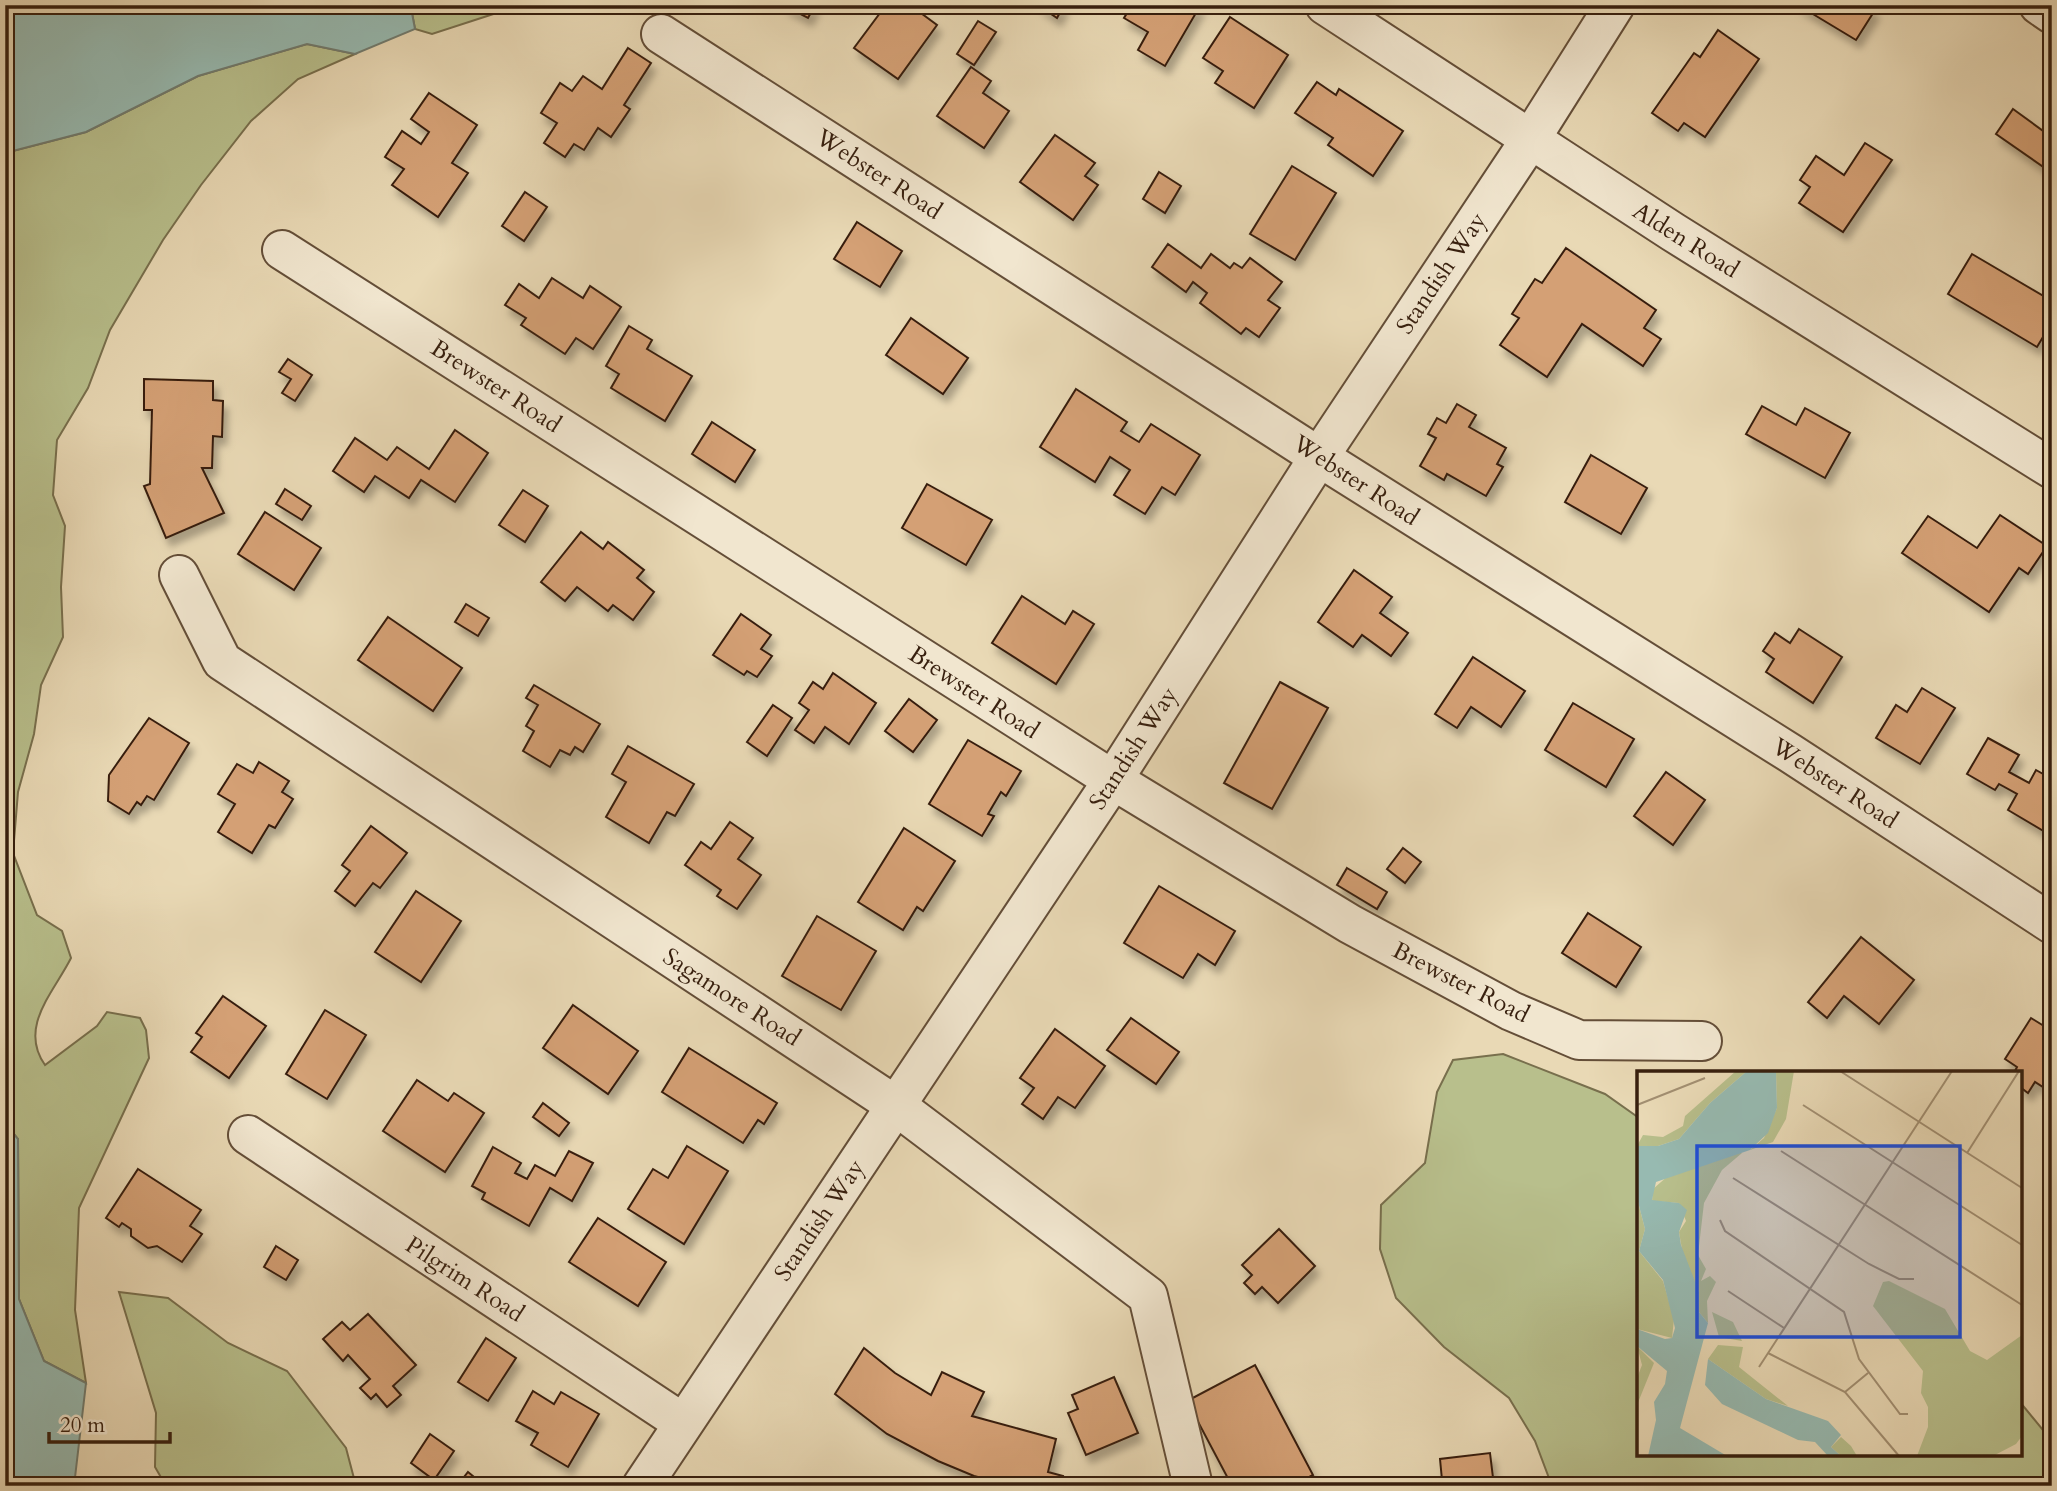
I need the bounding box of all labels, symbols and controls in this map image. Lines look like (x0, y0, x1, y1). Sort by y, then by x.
street label: Webster Road (808, 121, 949, 228)
street label: Alden Road (1626, 195, 1745, 286)
street label: Standish Way (1388, 206, 1495, 341)
street label: Brewster Road (424, 332, 568, 441)
street label: Webster Road (1285, 427, 1426, 534)
street label: Brewster Road (902, 638, 1046, 747)
street label: Standish Way (1081, 680, 1186, 816)
street label: Webster Road (1764, 730, 1905, 837)
street label: Brewster Road (1387, 934, 1535, 1031)
street label: Sagamore Road (656, 940, 807, 1054)
inset map (1637, 1071, 2022, 1456)
street label: Standish Way (766, 1153, 873, 1288)
street label: Pilgrim Road (399, 1229, 531, 1330)
scale bar (49, 1400, 170, 1444)
text: 20 m (60, 1411, 105, 1440)

